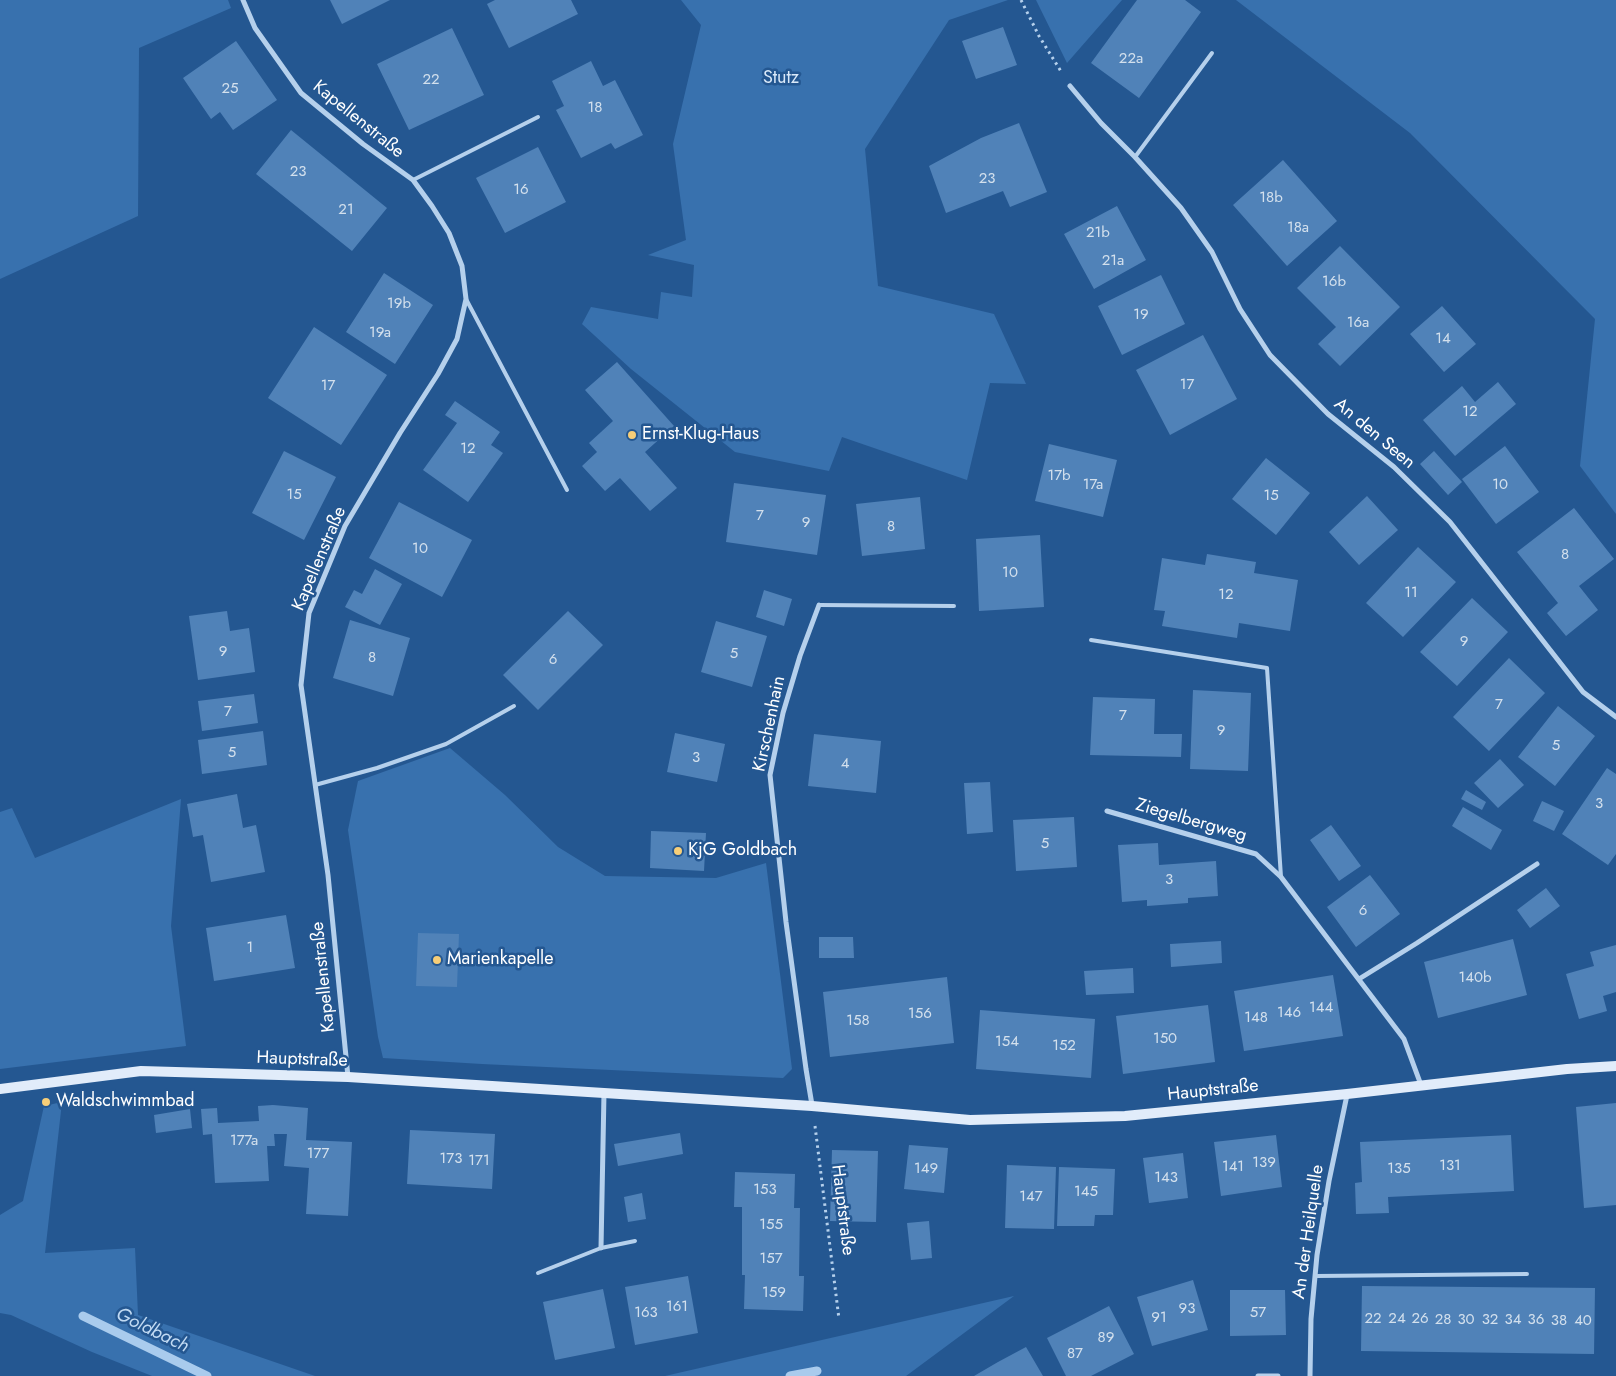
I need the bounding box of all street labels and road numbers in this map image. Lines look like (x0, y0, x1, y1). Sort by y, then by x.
street label: Kapellenstraße (308, 77, 408, 163)
street label: An den Seen (1329, 394, 1419, 474)
street label: Kapellenstraße (288, 504, 352, 614)
street label: Kirschenhain (749, 674, 791, 774)
street label: Ziegelbergweg (1133, 795, 1249, 847)
street label: Kapellenstraße (307, 921, 341, 1033)
street label: Hauptstraße (256, 1048, 348, 1072)
street label: Hauptstraße (1166, 1075, 1260, 1107)
street label: Hauptstraße (826, 1163, 858, 1257)
street label: An der Heilquelle (1289, 1163, 1329, 1301)

